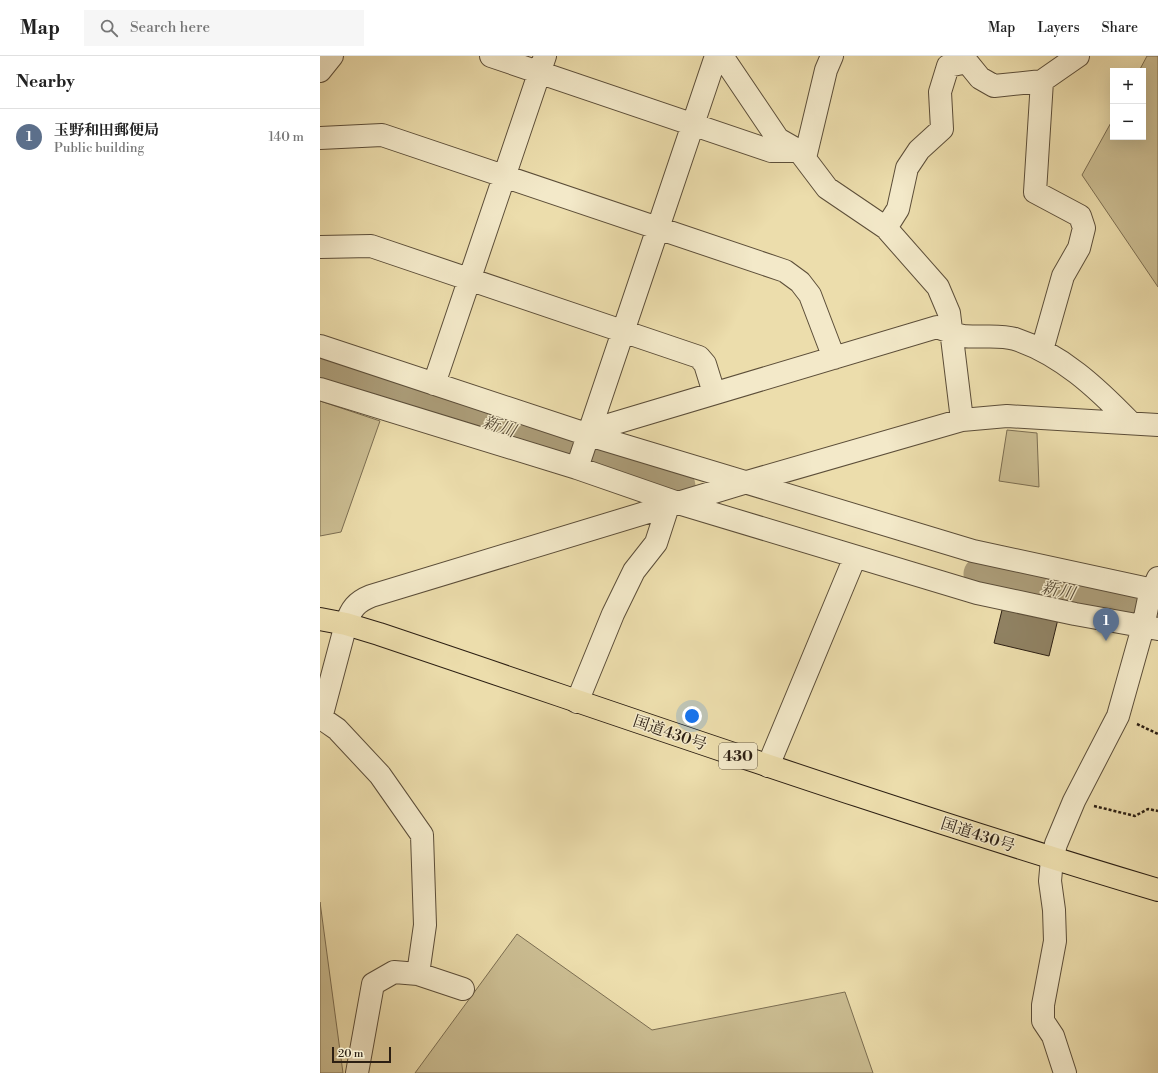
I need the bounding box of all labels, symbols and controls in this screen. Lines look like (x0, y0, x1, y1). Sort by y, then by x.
search box (84, 10, 364, 46)
text: Map (20, 16, 60, 40)
icon: search (98, 17, 120, 39)
text: Search here (130, 18, 210, 37)
text: Map (988, 19, 1015, 37)
text: Layers (1037, 19, 1080, 37)
text: Share (1102, 19, 1138, 37)
map controls (1110, 68, 1146, 140)
button: + (1110, 68, 1146, 104)
text: Nearby (16, 71, 75, 93)
button: − (1110, 104, 1146, 140)
text: 玉野和田郵便局 (54, 121, 159, 140)
text: 1 (26, 129, 32, 145)
text: 140 m (268, 129, 304, 145)
text: Public building (54, 140, 144, 156)
water label: 新川 (479, 411, 520, 443)
water label: 新川 (1039, 577, 1079, 606)
pin: 1 (1093, 608, 1119, 641)
your location (682, 706, 702, 726)
street label: 国道430号 (630, 711, 710, 755)
road number: 430 (719, 743, 757, 769)
street label: 国道430号 (938, 814, 1018, 856)
scale bar (332, 1045, 391, 1064)
text: 20 m (338, 1047, 363, 1061)

